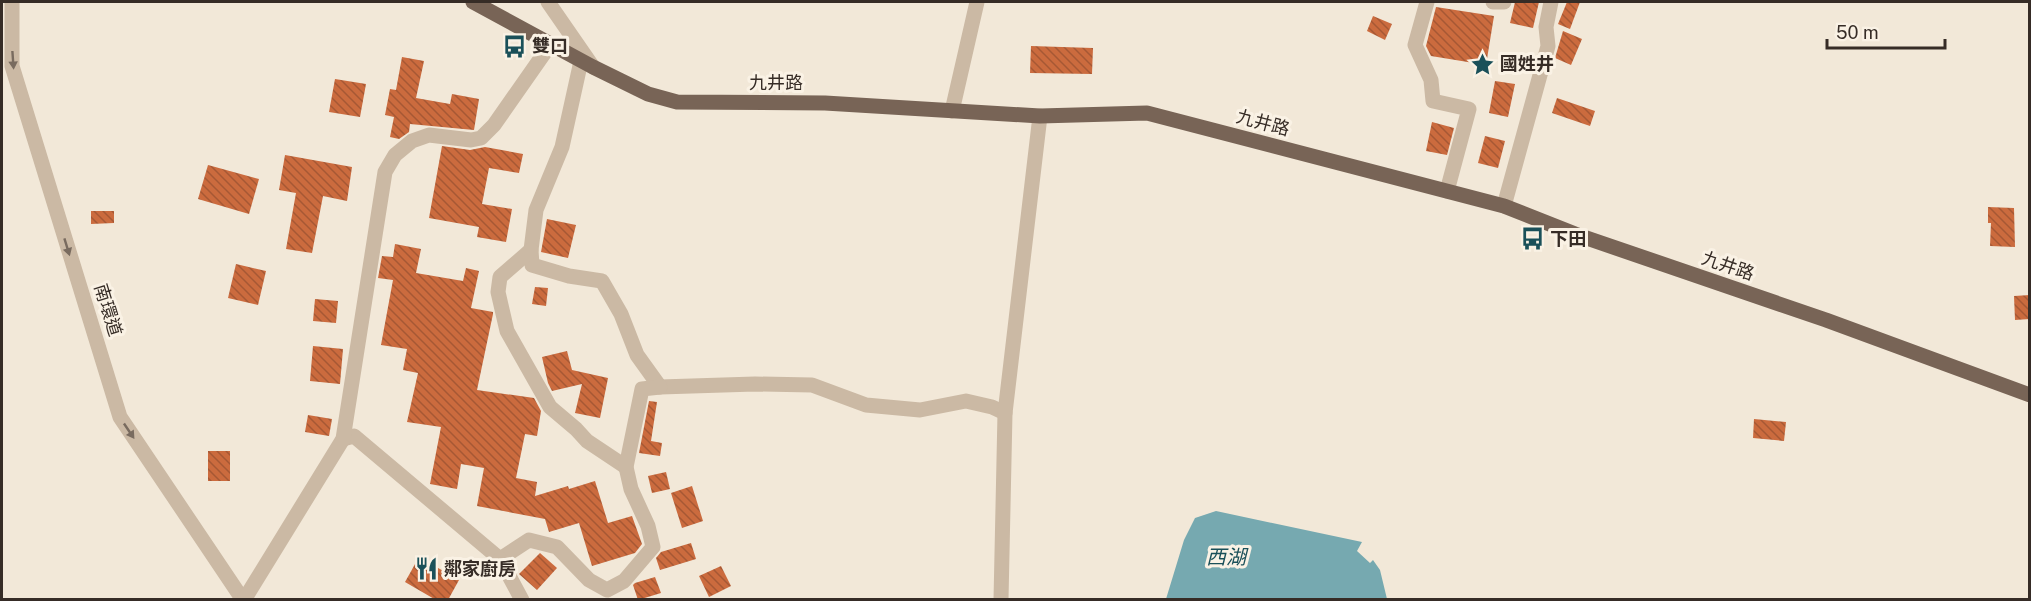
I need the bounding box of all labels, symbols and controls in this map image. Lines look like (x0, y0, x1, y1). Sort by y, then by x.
scale bar (1827, 12, 1946, 50)
text: 50 m (1836, 22, 1879, 43)
bus stop icon: 雙口 (501, 33, 527, 59)
place label: 雙口 (532, 35, 568, 56)
one-way arrow (8, 50, 17, 69)
place icon: 國姓井 (1469, 51, 1495, 77)
place label: 國姓井 (1500, 53, 1554, 74)
street label: 九井路 (749, 72, 803, 93)
street label: 九井路 (1234, 105, 1292, 140)
bus stop icon: 下田 (1519, 226, 1545, 252)
place label: 下田 (1550, 228, 1586, 249)
one-way arrow (63, 238, 73, 256)
street label: 九井路 (1699, 247, 1757, 284)
street label: 南環道 (91, 281, 126, 339)
one-way arrow (124, 423, 135, 439)
water label: 西湖 (1206, 545, 1249, 569)
restaurant icon: 鄰家廚房 (413, 556, 439, 582)
place label: 鄰家廚房 (444, 558, 516, 579)

